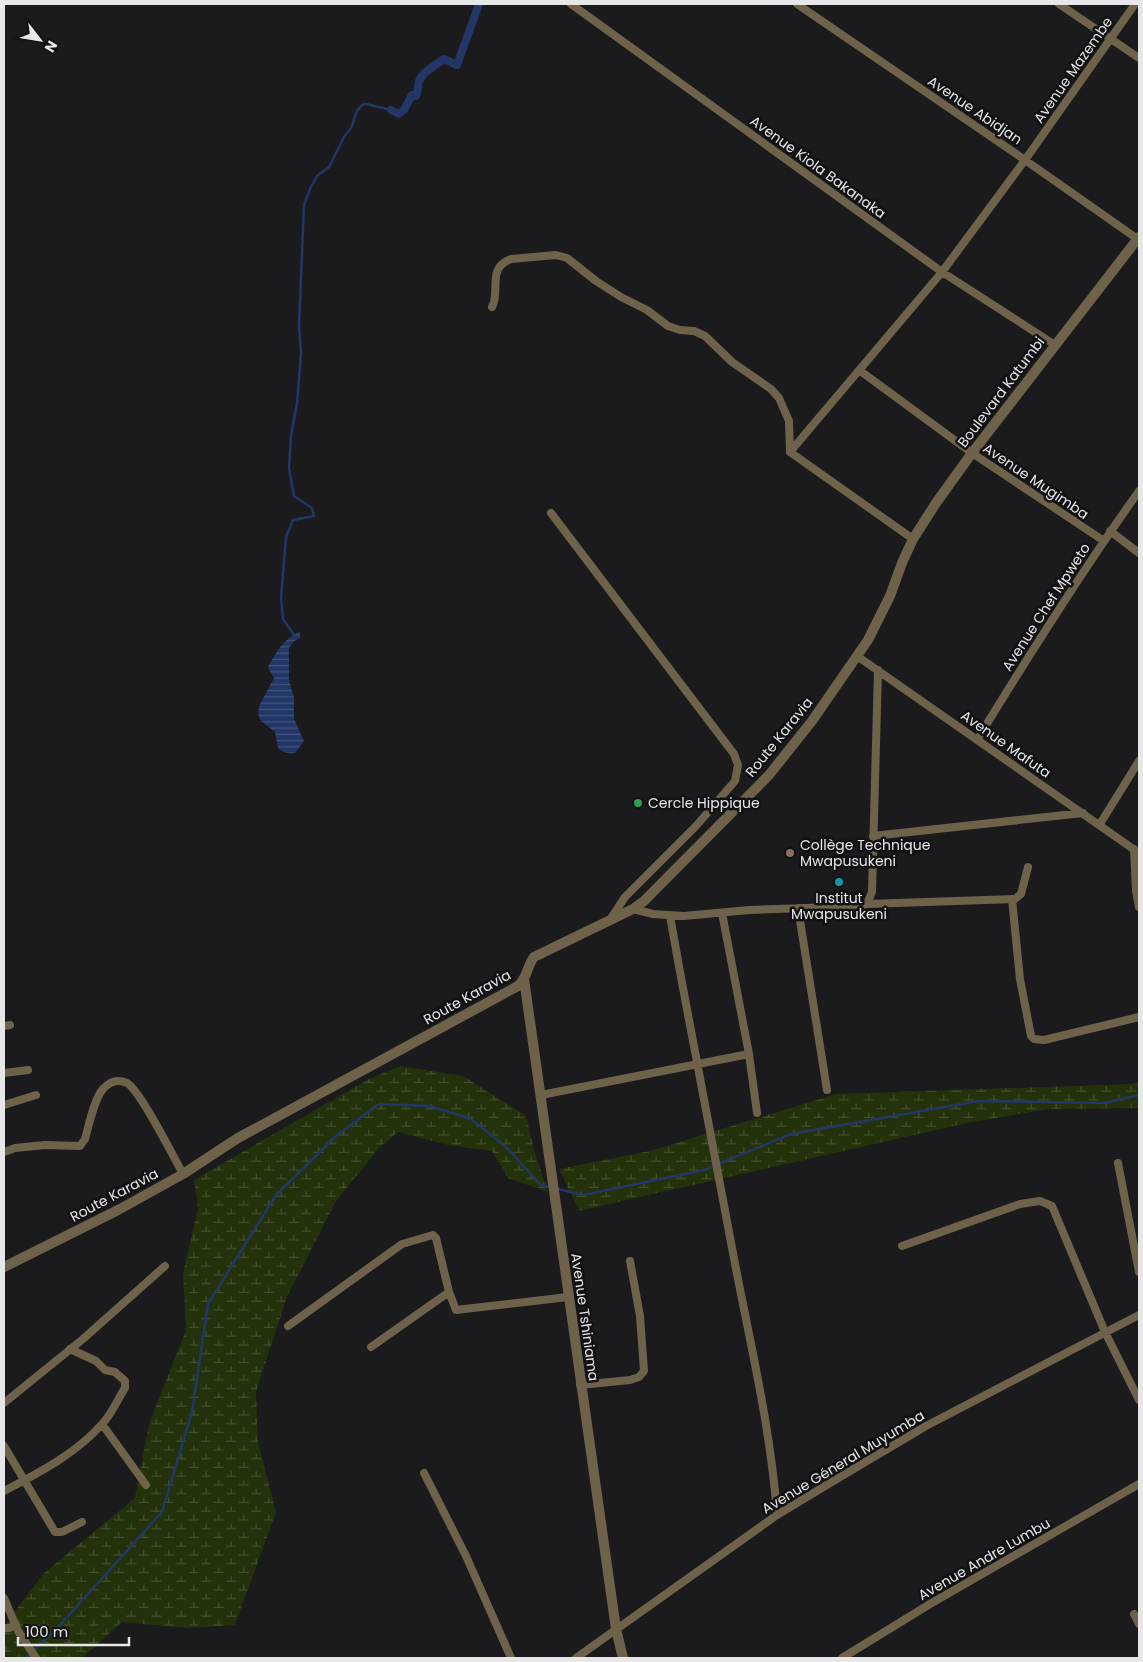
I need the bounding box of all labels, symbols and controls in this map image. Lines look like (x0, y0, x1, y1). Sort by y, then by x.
street label: Avenue Mazembe (1029, 13, 1117, 127)
north arrow (15, 15, 65, 65)
text: N (40, 37, 62, 56)
street label: Avenue Abidjan (924, 71, 1026, 149)
street label: Avenue Kiola Bakanaka (746, 111, 890, 223)
street label: Boulevard Katumbi (953, 333, 1049, 451)
street label: Avenue Mugimba (979, 438, 1093, 524)
street label: Avenue Chef Mpweto (997, 539, 1095, 675)
street label: Route Karavia (741, 693, 817, 781)
street label: Avenue Mafuta (957, 705, 1055, 783)
place label: Cercle Hippique (648, 793, 760, 813)
marker: Cercle Hippique (632, 797, 644, 809)
place label: Collège Technique Mwapusukeni (800, 835, 931, 871)
marker: Collège Technique Mwapusukeni (784, 847, 796, 859)
marker: Institut Mwapusukeni (833, 876, 845, 888)
place label: Institut Mwapusukeni (791, 888, 887, 924)
street label: Route Karavia (420, 965, 514, 1029)
street label: Route Karavia (66, 1163, 162, 1227)
street label: Avenue Tshiniama (566, 1252, 604, 1382)
street label: Avenue Géneral Muyumba (758, 1405, 928, 1519)
street label: Avenue Andre Lumbu (914, 1513, 1054, 1605)
scale bar (18, 1614, 129, 1646)
text: 100 m (25, 1621, 68, 1642)

